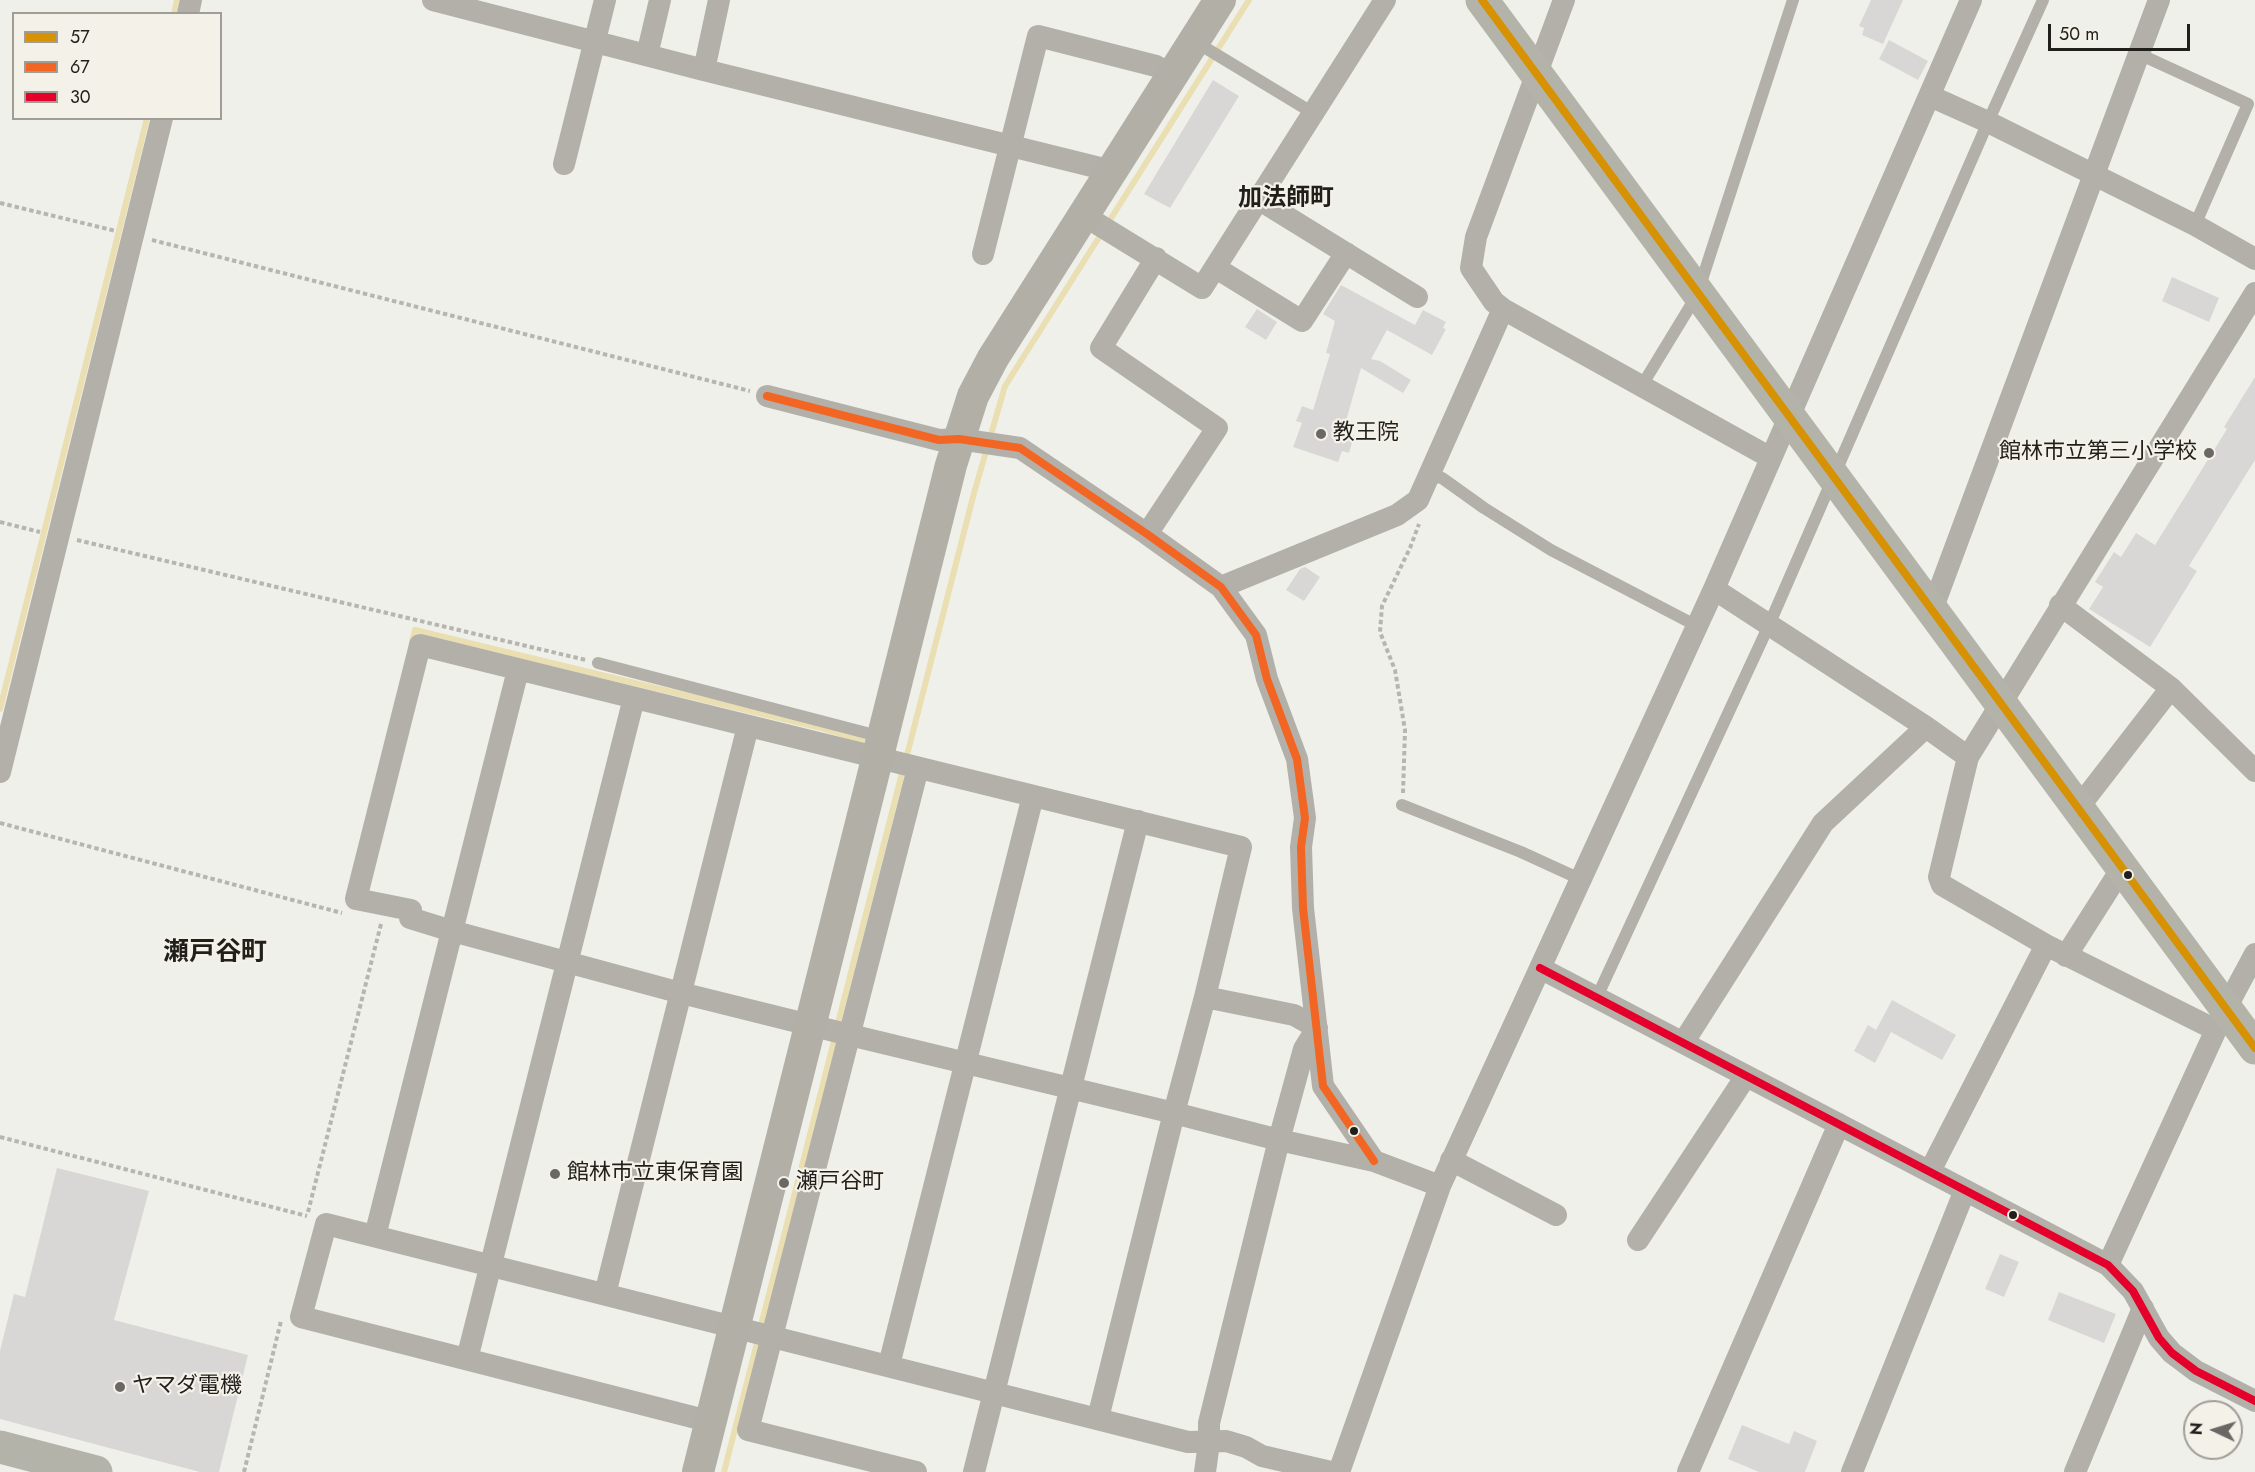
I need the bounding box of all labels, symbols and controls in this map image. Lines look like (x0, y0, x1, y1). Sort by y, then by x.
legend (12, 12, 222, 120)
scale bar (2051, 12, 2194, 50)
text: 50 m (2059, 21, 2099, 47)
text: 57 (70, 24, 90, 50)
text: 67 (70, 54, 90, 80)
text: 30 (70, 84, 91, 110)
district label: 加法師町 (1238, 185, 1334, 213)
place label: 教王院 (1333, 421, 1399, 447)
marker: 教王院 (1314, 427, 1328, 441)
place label: 館林市立第三小学校 (1999, 440, 2197, 466)
marker: 館林市立第三小学校 (2202, 446, 2216, 460)
unlabelled marker (2122, 869, 2134, 881)
district label: 瀬戸谷町 (163, 938, 267, 970)
unlabelled marker (1348, 1125, 1360, 1137)
place label: 館林市立東保育園 (567, 1161, 743, 1187)
marker: 館林市立東保育園 (548, 1167, 562, 1181)
place label: 瀬戸谷町 (796, 1170, 884, 1196)
marker: 瀬戸谷町 (777, 1176, 791, 1190)
unlabelled marker (2007, 1209, 2019, 1221)
place label: ヤマダ電機 (132, 1374, 242, 1400)
marker: ヤマダ電機 (113, 1380, 127, 1394)
north arrow (2183, 1400, 2243, 1460)
text: N (2185, 1422, 2208, 1436)

